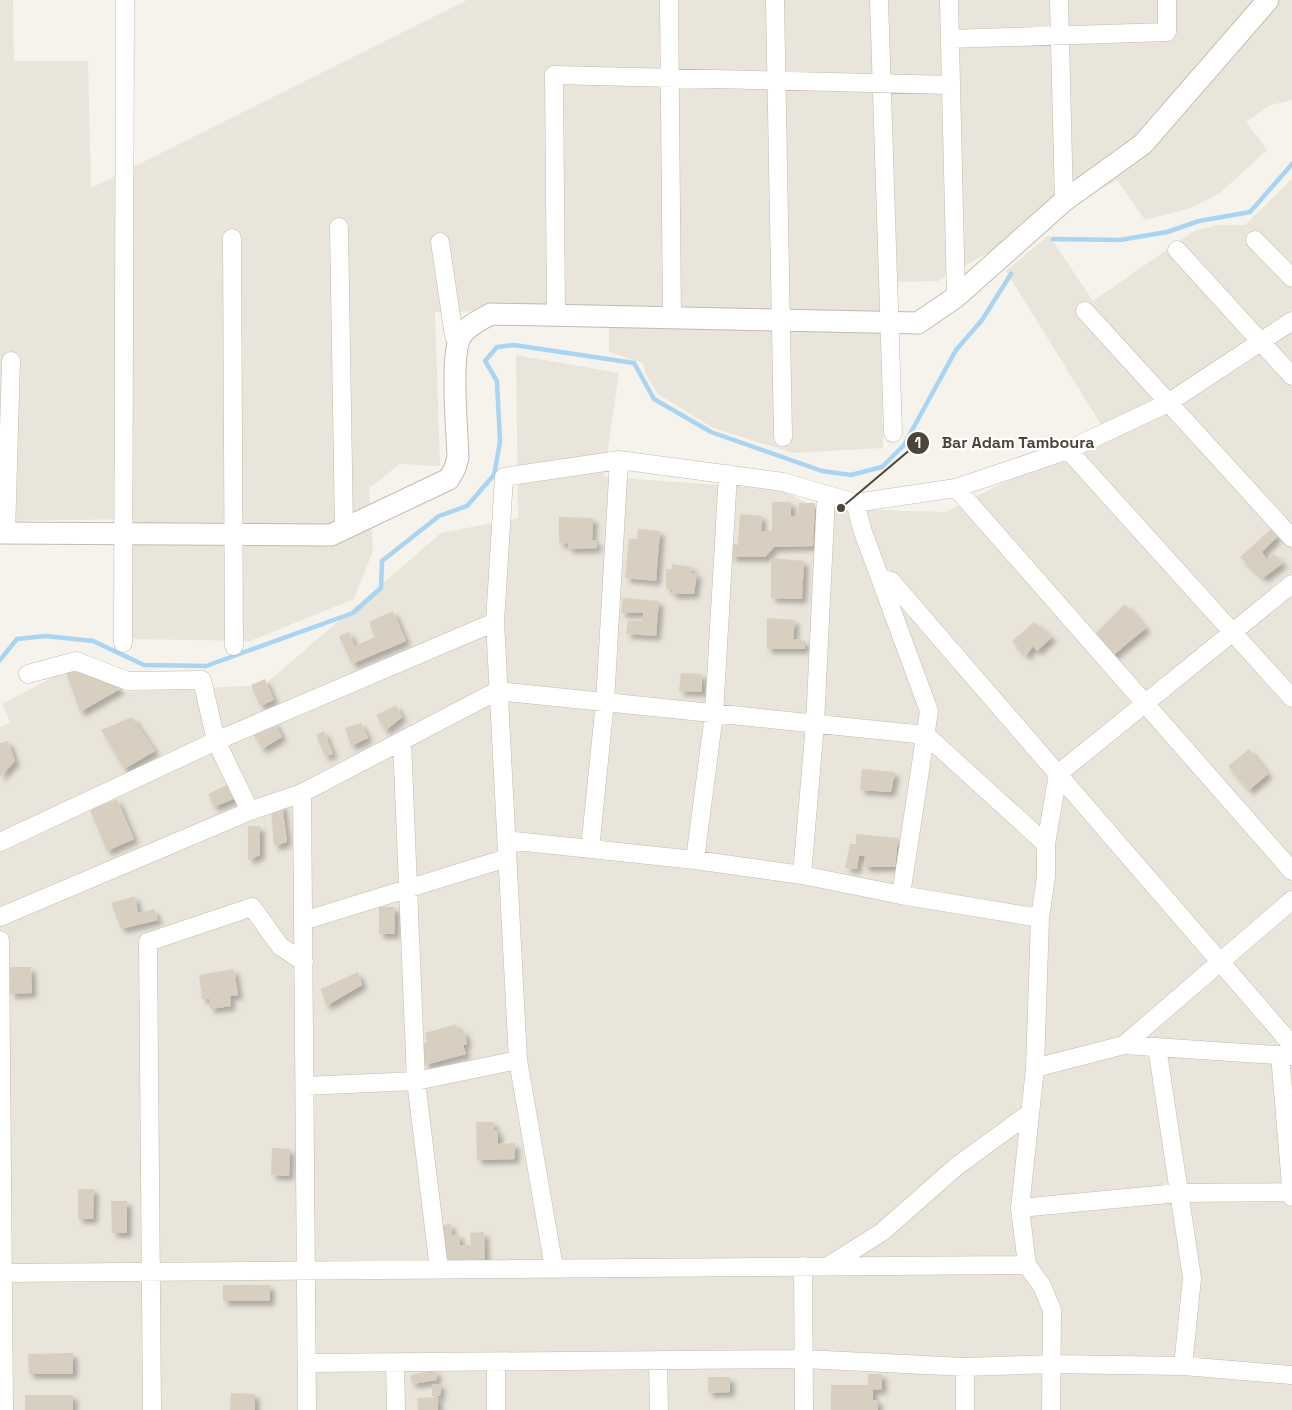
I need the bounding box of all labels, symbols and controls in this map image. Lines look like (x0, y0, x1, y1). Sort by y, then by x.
callout: Bar Adam Tamboura (906, 427, 1104, 458)
text: Bar Adam Tamboura (941, 432, 1095, 453)
text: 1 (915, 433, 921, 452)

